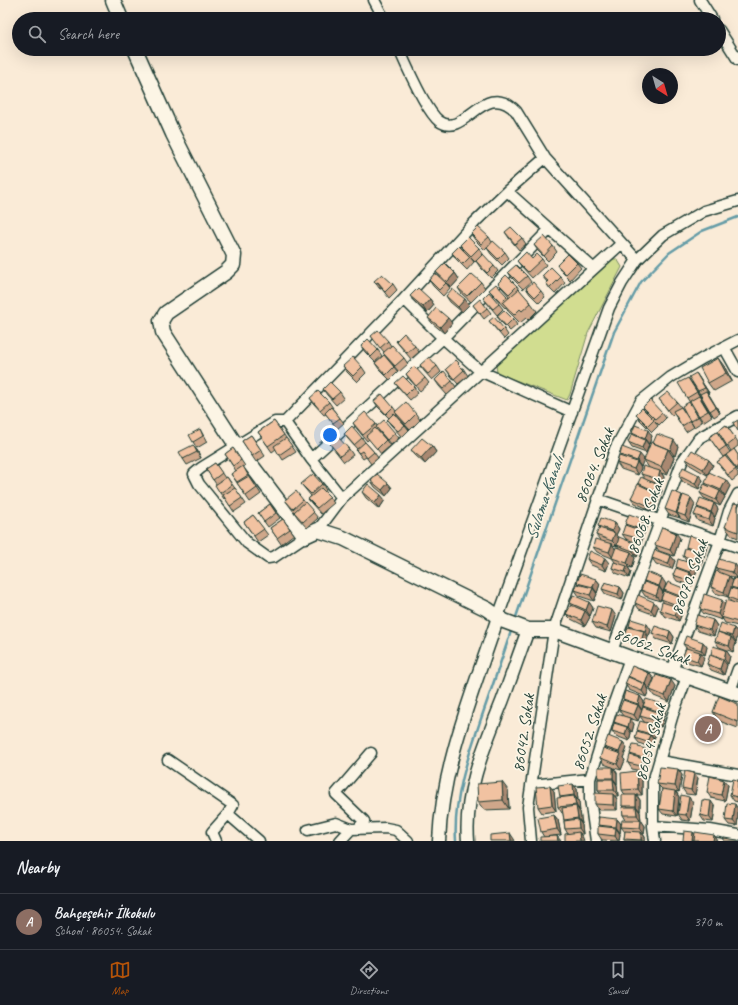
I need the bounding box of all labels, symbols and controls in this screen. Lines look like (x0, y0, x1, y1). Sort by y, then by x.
search box (12, 12, 726, 56)
icon: search (26, 23, 48, 45)
text: Search here (58, 25, 119, 44)
north arrow (642, 68, 678, 104)
street label: 86064. Sokak (570, 423, 620, 506)
your location (320, 425, 340, 445)
water label: Sulama Kanalı (520, 451, 569, 542)
street label: 86068. Sokak (622, 474, 669, 557)
street label: 86070. Sokak (666, 535, 713, 618)
street label: 86062. Sokak (611, 623, 694, 670)
street label: 86052. Sokak (567, 690, 612, 773)
street label: 86042. Sokak (508, 691, 540, 774)
street label: 86054. Sokak (630, 700, 671, 783)
pin: A (695, 714, 721, 744)
text: Nearby (16, 857, 59, 878)
text: Bahçeşehir İlkokulu (54, 904, 154, 923)
text: A (26, 914, 32, 930)
text: 370 m (694, 914, 722, 930)
text: School · 86054. Sokak (54, 923, 151, 939)
tab: Map (109, 959, 131, 997)
tab: Directions (350, 959, 388, 997)
tab: Saved (607, 959, 629, 997)

